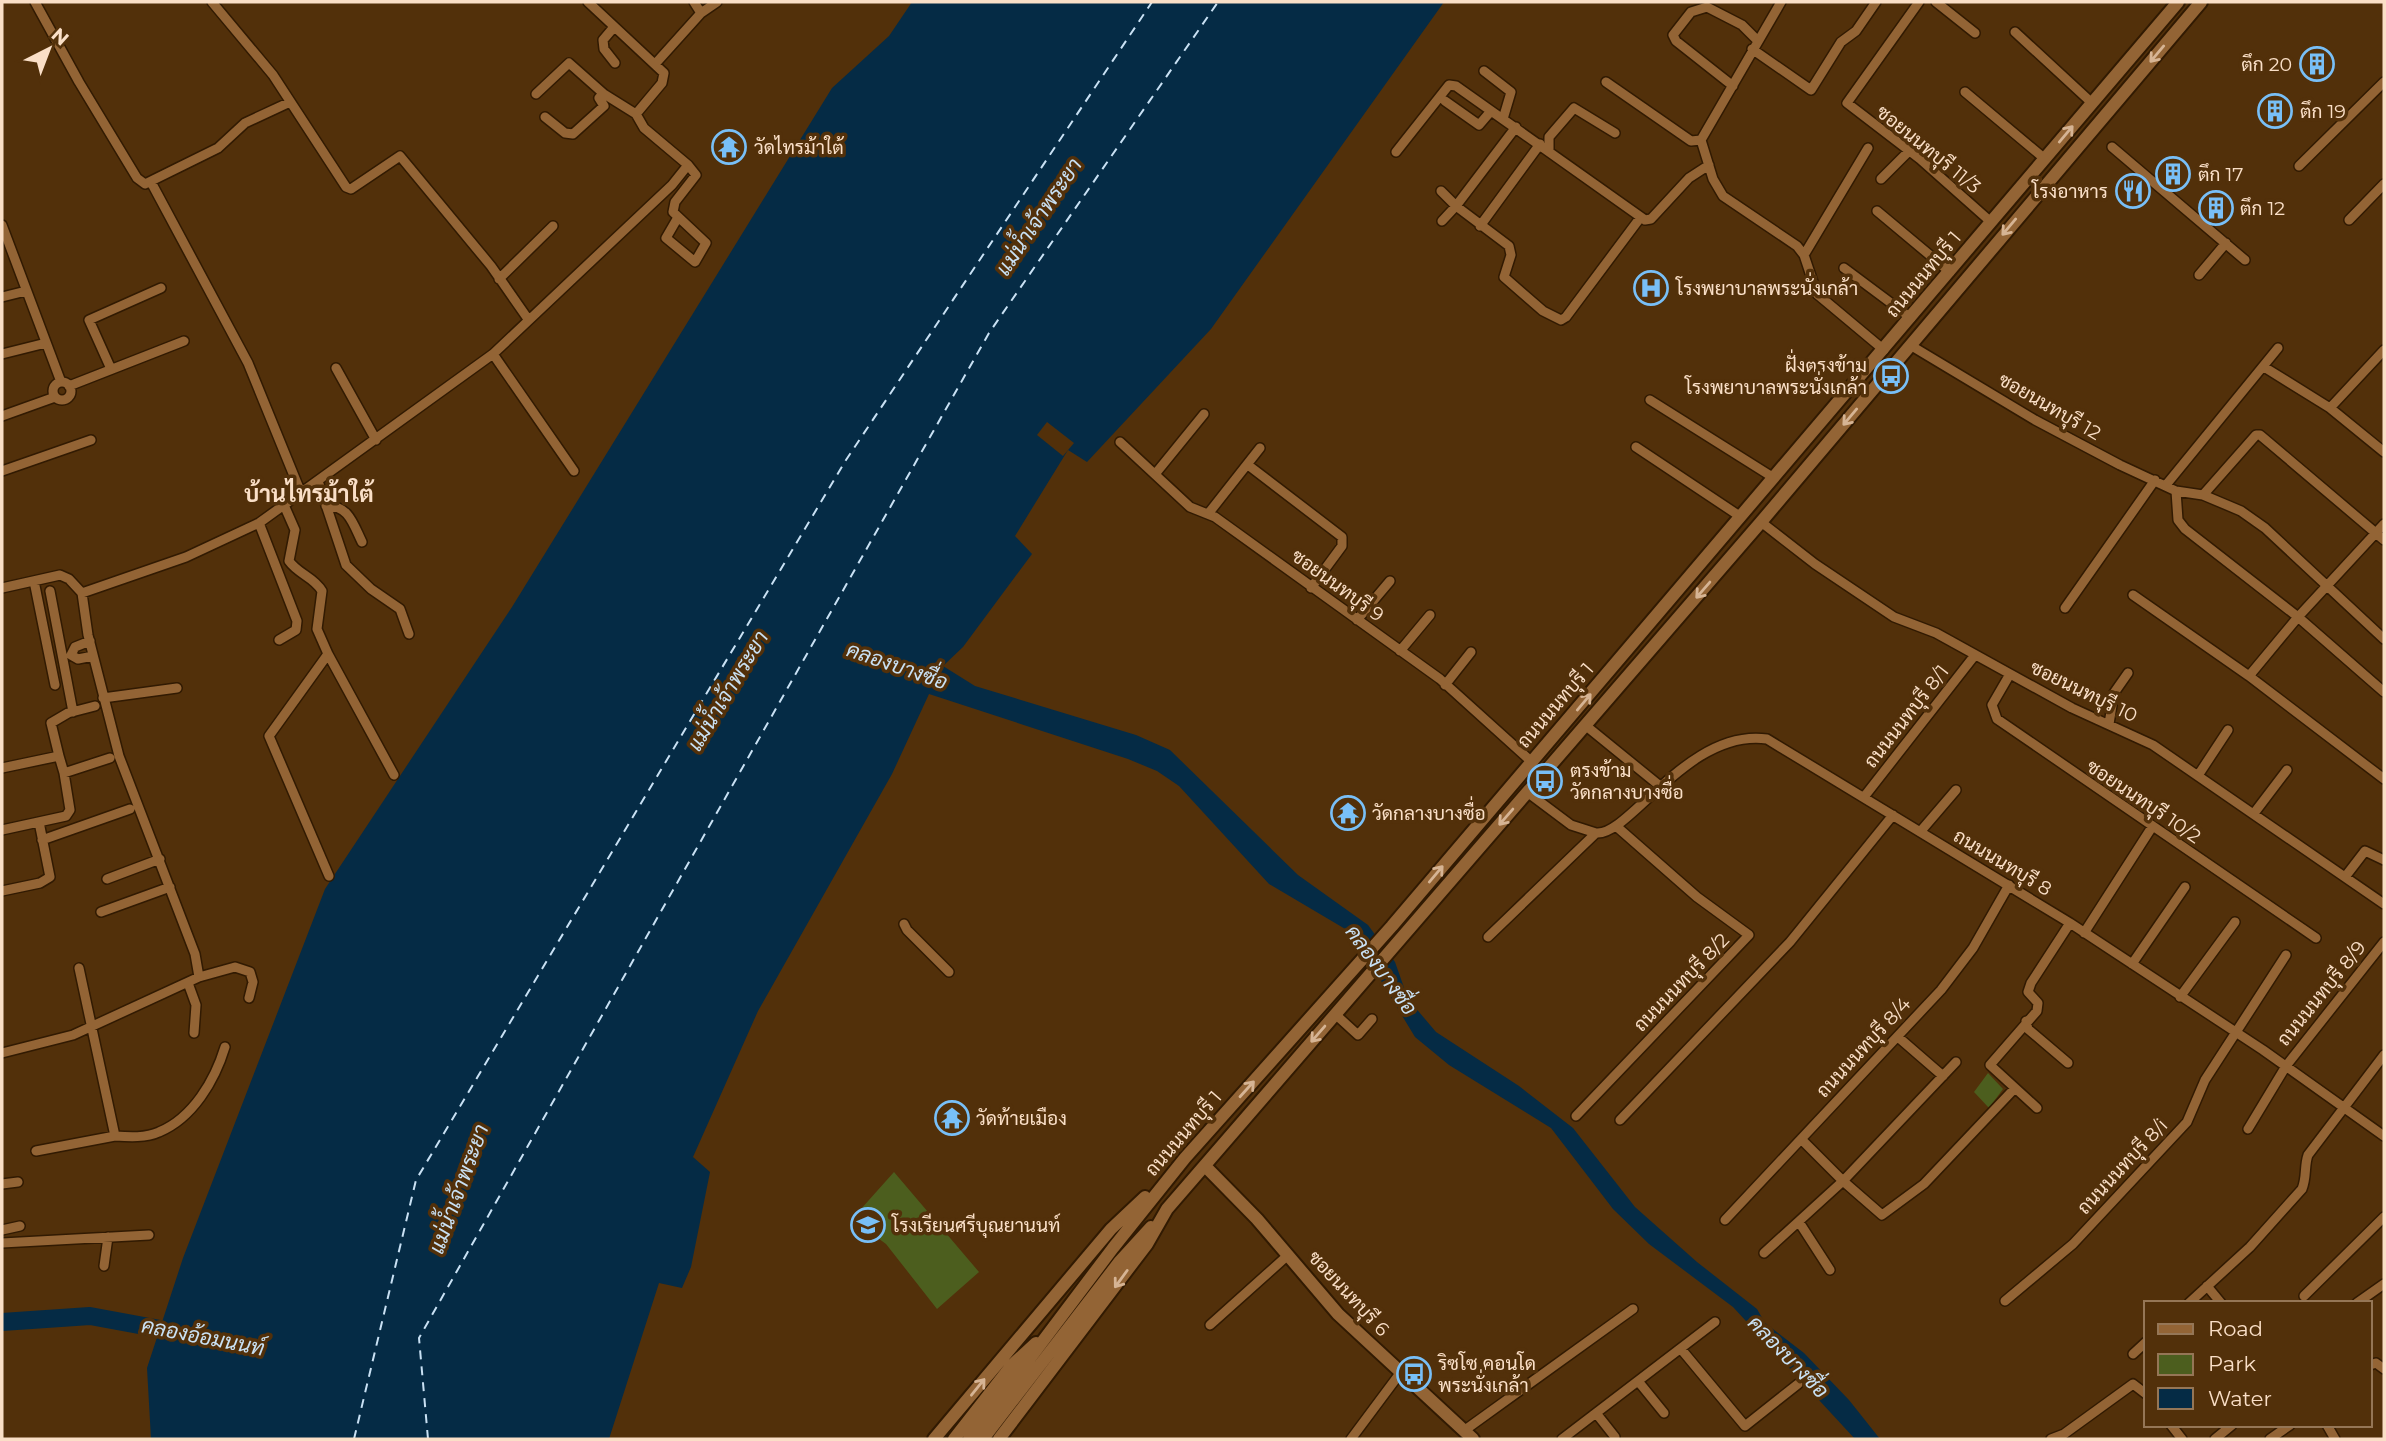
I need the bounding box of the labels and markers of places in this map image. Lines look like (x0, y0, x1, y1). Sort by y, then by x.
building icon: ตึก 20 (2298, 45, 2336, 83)
place label: ตึก 20 (2241, 53, 2292, 76)
building icon: ตึก 19 (2256, 92, 2294, 130)
place label: ตึก 19 (2300, 100, 2346, 123)
temple icon: วัดไทรม้าใต้ (710, 128, 748, 166)
place label: วัดไทรม้าใต้ (754, 135, 844, 159)
building icon: ตึก 17 (2154, 155, 2192, 193)
place label: ตึก 17 (2198, 163, 2244, 186)
restaurant icon: โรงอาหาร (2114, 172, 2152, 210)
place label: โรงอาหาร (2031, 179, 2108, 203)
building icon: ตึก 12 (2197, 189, 2235, 227)
place label: ตึก 12 (2240, 197, 2285, 220)
hospital icon: โรงพยาบาลพระนั่งเกล้า (1632, 269, 1670, 307)
place label: โรงพยาบาลพระนั่งเกล้า (1675, 272, 1858, 300)
place label: ฝั่งตรงข้าม โรงพยาบาลพระนั่งเกล้า (1684, 349, 1867, 399)
bus stop icon: ฝั่งตรงข้าม โรงพยาบาลพระนั่งเกล้า (1872, 357, 1910, 395)
place label: ตรงข้าม วัดกลางบางซื่อ (1570, 759, 1684, 804)
bus stop icon: ตรงข้าม วัดกลางบางซื่อ (1526, 762, 1564, 800)
temple icon: วัดกลางบางซื่อ (1329, 794, 1367, 832)
place label: วัดกลางบางซื่อ (1372, 796, 1486, 825)
temple icon: วัดท้ายเมือง (933, 1099, 971, 1137)
place label: วัดท้ายเมือง (976, 1107, 1067, 1130)
school or university icon: โรงเรียนศรีบุณยานนท์ (849, 1206, 887, 1244)
place label: โรงเรียนศรีบุณยานนท์ (891, 1213, 1061, 1238)
place label: ริซโซ คอนโด พระนั่งเกล้า (1437, 1351, 1536, 1397)
bus stop icon: ริซโซ คอนโด พระนั่งเกล้า (1395, 1355, 1433, 1393)

